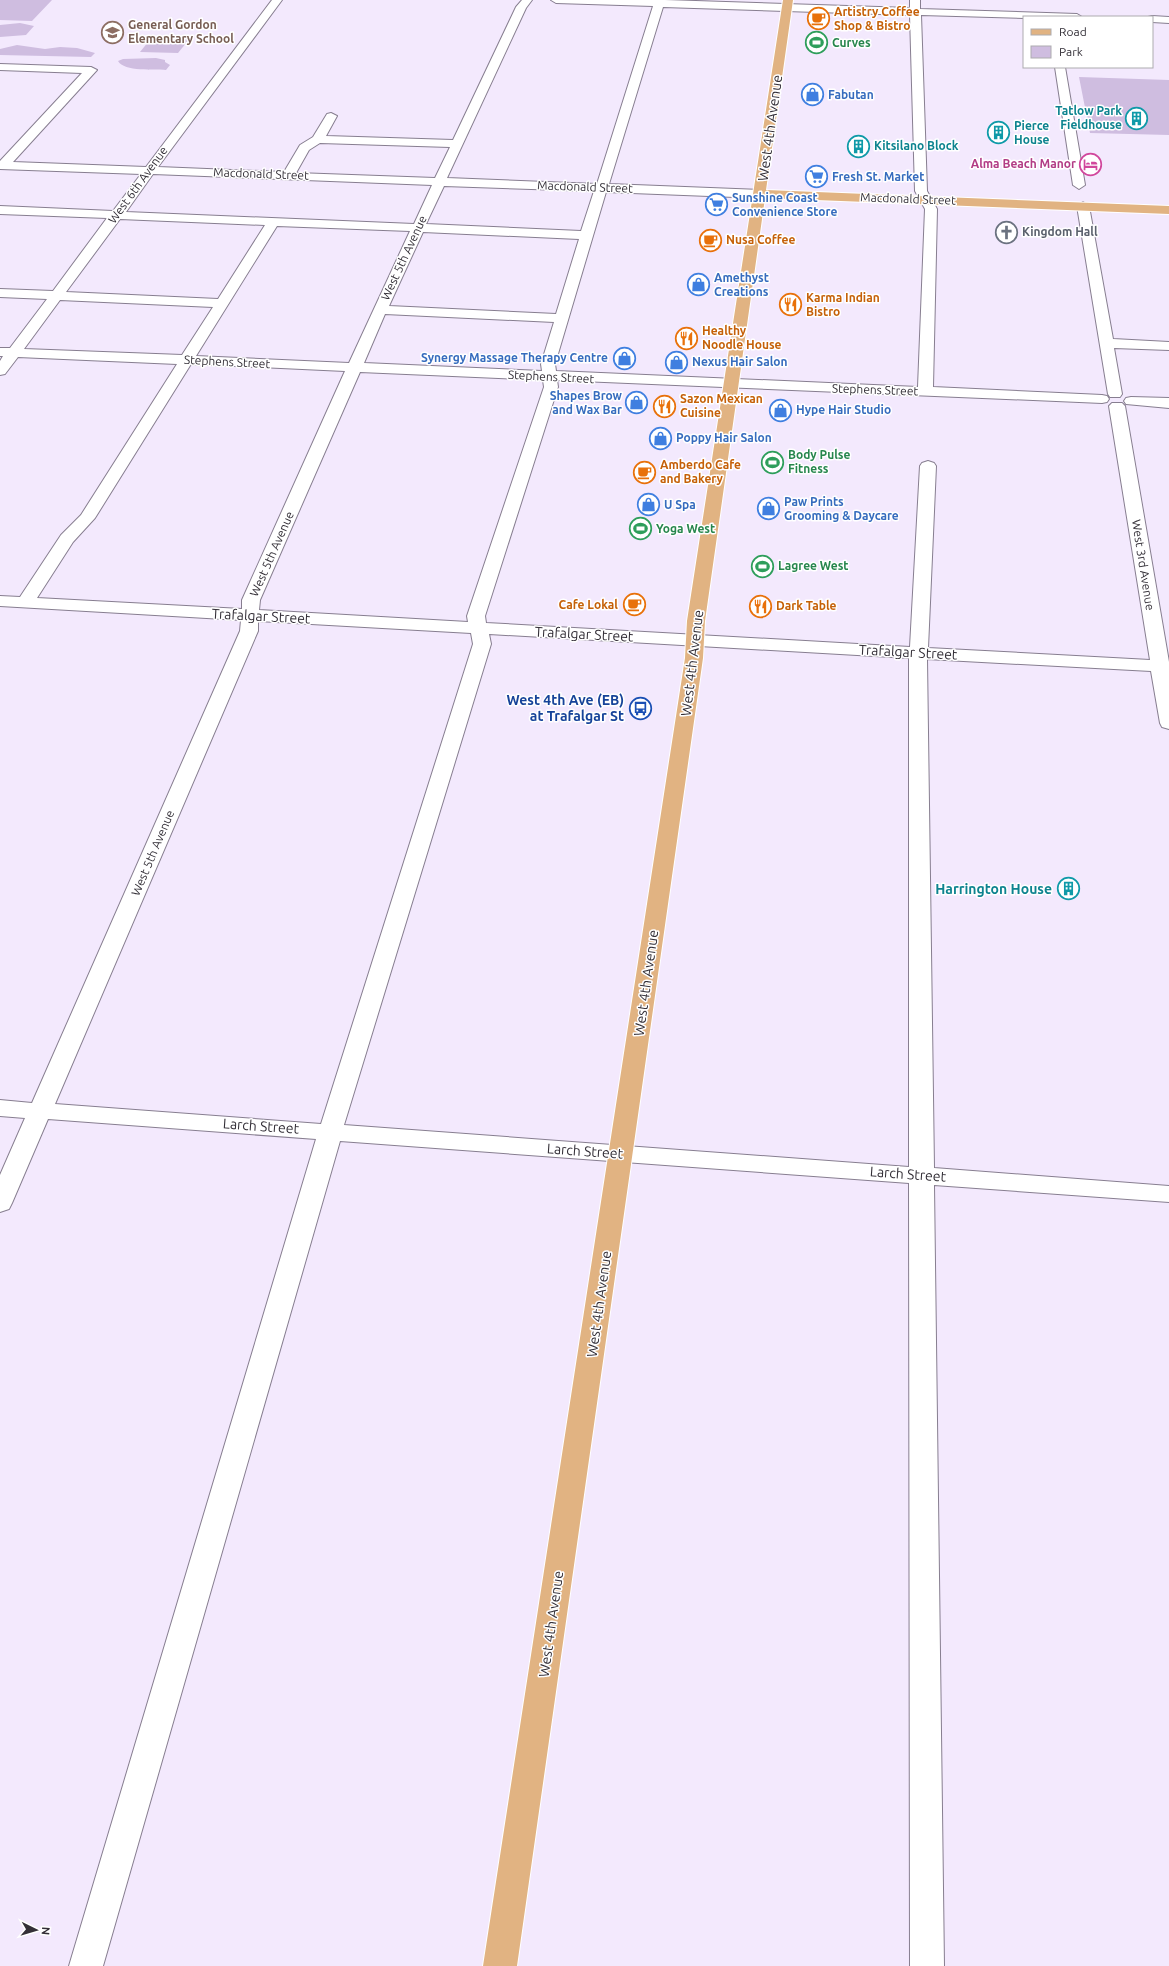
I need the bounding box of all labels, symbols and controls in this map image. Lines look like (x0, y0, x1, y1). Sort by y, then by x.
place label: Artistry Coffee Shop & Bistro (834, 5, 920, 32)
cafe icon: Artistry Coffee Shop & Bistro (806, 6, 832, 32)
legend (1023, 16, 1153, 68)
place label: General Gordon Elementary School (128, 18, 234, 45)
school or university icon: General Gordon Elementary School (99, 19, 125, 45)
text: Road (1059, 25, 1087, 38)
sports icon: Curves (803, 30, 829, 56)
place label: Curves (832, 36, 871, 49)
text: Park (1059, 45, 1083, 58)
street label: West 4th Avenue (755, 74, 785, 182)
shop icon: Fabutan (799, 82, 825, 108)
place label: Fabutan (828, 88, 874, 101)
place label: Tatlow Park Fieldhouse (1055, 104, 1122, 131)
building icon: Tatlow Park Fieldhouse (1124, 105, 1150, 131)
place label: Pierce House (1014, 119, 1050, 146)
building icon: Pierce House (985, 120, 1011, 146)
building icon: Kitsilano Block (845, 133, 871, 159)
place label: Kitsilano Block (874, 139, 959, 152)
street label: West 6th Avenue (105, 144, 170, 226)
hotel icon: Alma Beach Manor (1078, 151, 1104, 177)
place label: Alma Beach Manor (971, 157, 1076, 170)
supermarket icon: Fresh St. Market (804, 164, 830, 190)
street label: Macdonald Street (213, 165, 309, 182)
place label: Fresh St. Market (832, 170, 924, 183)
street label: Macdonald Street (537, 178, 633, 195)
street label: Macdonald Street (860, 190, 956, 207)
place label: Sunshine Coast Convenience Store (732, 191, 837, 218)
supermarket icon: Sunshine Coast Convenience Store (703, 192, 729, 218)
street label: West 5th Avenue (378, 213, 429, 302)
church icon: Kingdom Hall (994, 219, 1020, 245)
place label: Kingdom Hall (1022, 225, 1098, 238)
cafe icon: Nusa Coffee (697, 227, 723, 253)
place label: Nusa Coffee (726, 233, 796, 246)
place label: Amethyst Creations (714, 271, 769, 298)
shop icon: Amethyst Creations (685, 272, 711, 298)
place label: Karma Indian Bistro (806, 291, 880, 318)
restaurant icon: Karma Indian Bistro (778, 292, 804, 318)
place label: Healthy Noodle House (702, 324, 782, 351)
restaurant icon: Healthy Noodle House (673, 325, 699, 351)
shop icon: Synergy Massage Therapy Centre (611, 345, 637, 371)
shop icon: Nexus Hair Salon (664, 349, 690, 375)
place label: Synergy Massage Therapy Centre (421, 351, 608, 364)
street label: Stephens Street (184, 353, 271, 370)
place label: Nexus Hair Salon (692, 355, 788, 368)
street label: Stephens Street (508, 368, 595, 385)
street label: Stephens Street (832, 381, 919, 398)
place label: Shapes Brow and Wax Bar (550, 389, 623, 416)
shop icon: Shapes Brow and Wax Bar (624, 390, 650, 416)
place label: Sazon Mexican Cuisine (680, 392, 763, 419)
restaurant icon: Sazon Mexican Cuisine (652, 393, 678, 419)
shop icon: Hype Hair Studio (767, 397, 793, 423)
place label: Hype Hair Studio (796, 403, 891, 416)
shop icon: Poppy Hair Salon (647, 425, 673, 451)
place label: Poppy Hair Salon (676, 431, 772, 444)
place label: Body Pulse Fitness (788, 448, 851, 475)
sports icon: Body Pulse Fitness (760, 449, 786, 475)
place label: Amberdo Cafe and Bakery (660, 458, 741, 485)
cafe icon: Amberdo Cafe and Bakery (632, 459, 658, 485)
shop icon: U Spa (635, 492, 661, 518)
place label: Paw Prints Grooming & Daycare (784, 495, 899, 522)
shop icon: Paw Prints Grooming & Daycare (755, 496, 781, 522)
place label: U Spa (664, 498, 696, 511)
street label: West 5th Avenue (247, 509, 296, 598)
sports icon: Yoga West (628, 516, 654, 542)
street label: West 3rd Avenue (1130, 519, 1157, 611)
place label: Yoga West (656, 522, 715, 535)
sports icon: Lagree West (750, 553, 776, 579)
place label: Lagree West (778, 559, 849, 572)
cafe icon: Cafe Lokal (621, 592, 647, 618)
restaurant icon: Dark Table (747, 593, 773, 619)
place label: Cafe Lokal (558, 598, 618, 611)
place label: Dark Table (776, 599, 837, 612)
street label: Trafalgar Street (211, 605, 311, 627)
street label: West 4th Avenue (678, 609, 706, 717)
street label: Trafalgar Street (534, 623, 634, 645)
street label: Trafalgar Street (858, 641, 958, 663)
place label: West 4th Ave (EB) at Trafalgar St (506, 692, 624, 724)
bus stop icon: West 4th Ave (EB) at Trafalgar St (627, 695, 653, 721)
street label: West 5th Avenue (129, 808, 176, 898)
building icon: Harrington House (1055, 876, 1081, 902)
place label: Harrington House (935, 881, 1052, 897)
street label: West 4th Avenue (631, 929, 661, 1037)
street label: Larch Street (222, 1115, 300, 1137)
street label: Larch Street (546, 1140, 624, 1162)
street label: Larch Street (869, 1163, 947, 1185)
street label: West 4th Avenue (584, 1250, 614, 1358)
street label: West 4th Avenue (536, 1570, 566, 1678)
north arrow (16, 1910, 56, 1950)
text: N (40, 1926, 52, 1935)

